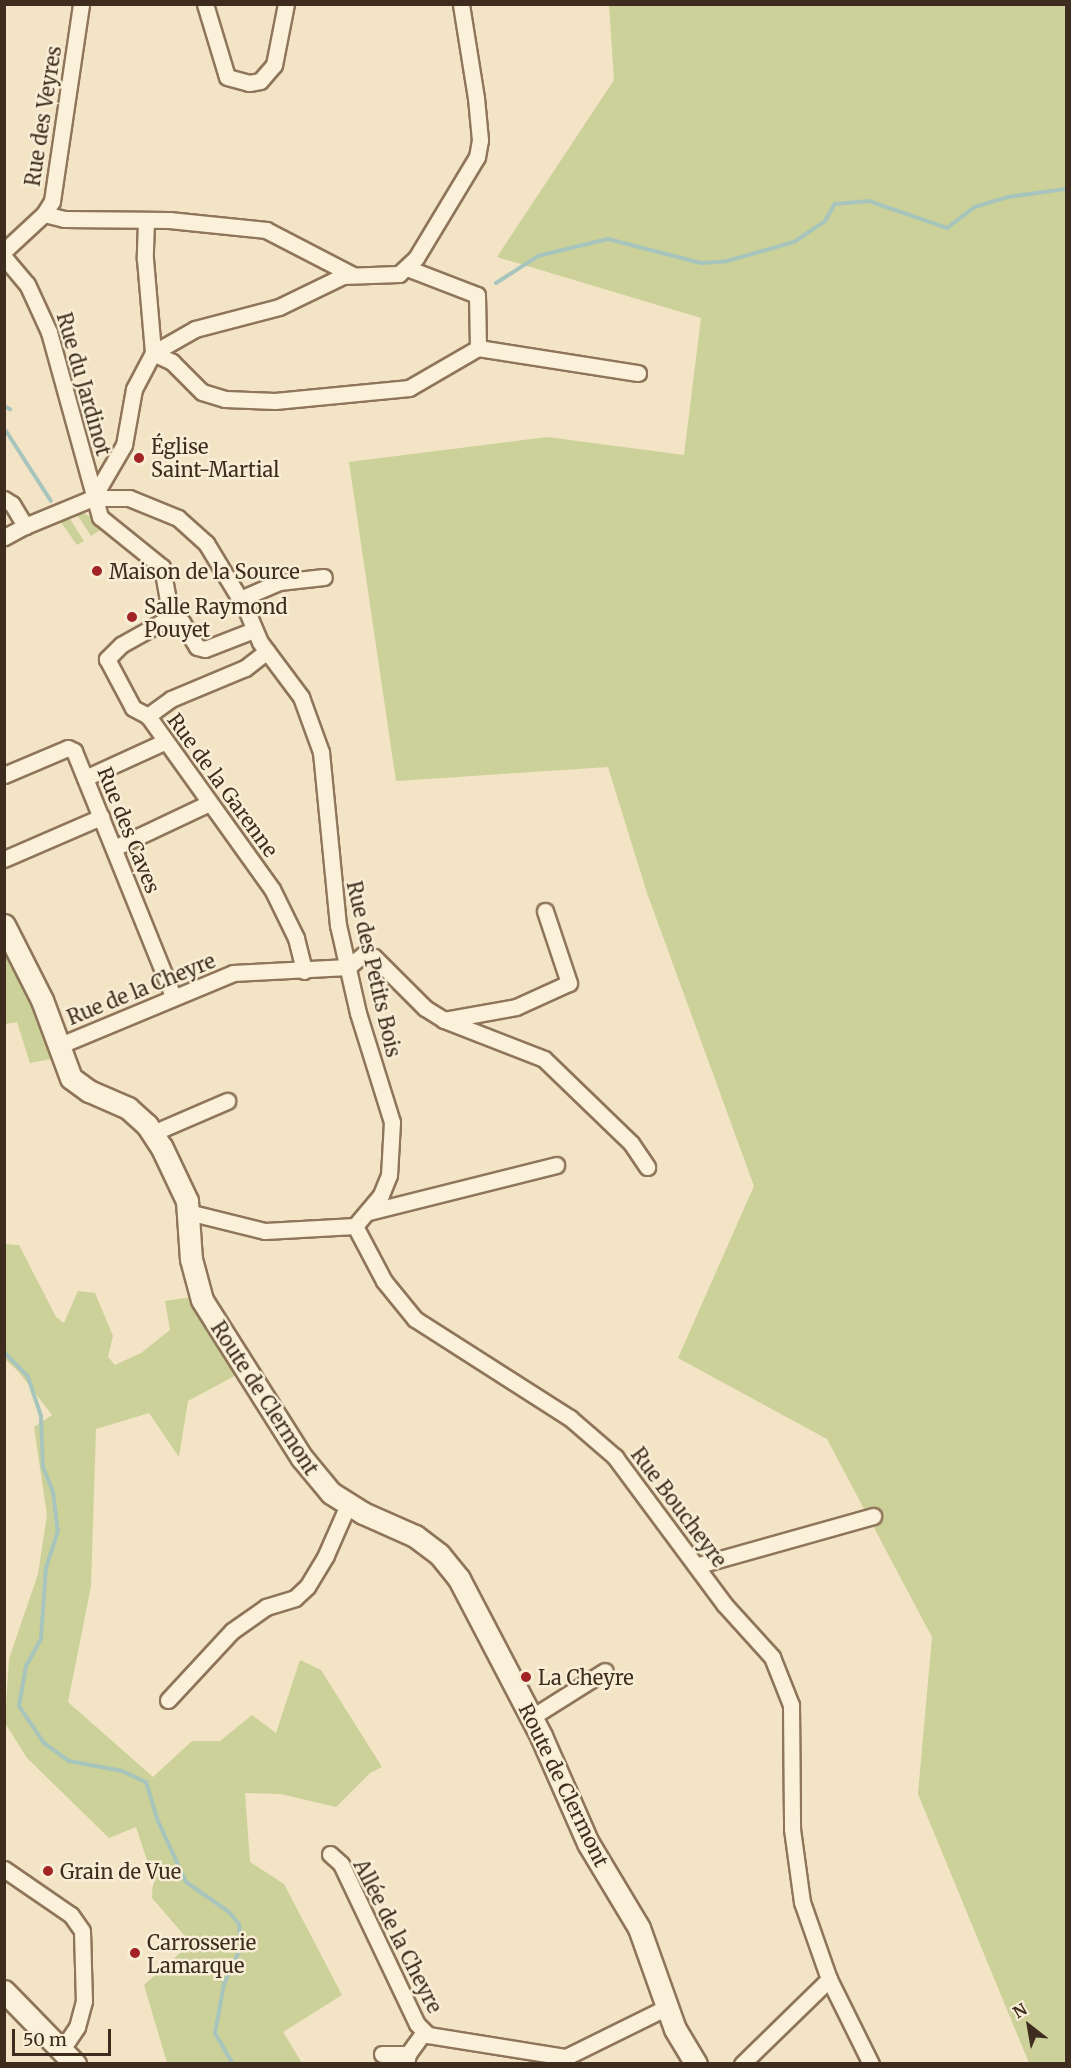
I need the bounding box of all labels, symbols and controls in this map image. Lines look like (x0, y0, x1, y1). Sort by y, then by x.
street label: Rue des Veyres (20, 44, 66, 188)
street label: Rue du Jardinot (52, 310, 116, 458)
place label: Église Saint-Martial (151, 434, 280, 481)
marker: Église Saint-Martial (132, 451, 146, 465)
place label: Maison de la Source (109, 559, 300, 583)
marker: Maison de la Source (90, 564, 104, 578)
place label: Salle Raymond Pouyet (144, 594, 288, 641)
marker: Salle Raymond Pouyet (125, 610, 139, 624)
street label: Rue de la Garenne (163, 709, 283, 861)
street label: Rue des Caves (93, 763, 165, 897)
street label: Rue des Petits Bois (342, 879, 406, 1059)
street label: Rue de la Cheyre (63, 948, 219, 1030)
street label: Route de Clermont (206, 1317, 324, 1479)
street label: Rue Boucheyre (626, 1443, 732, 1571)
place label: La Cheyre (538, 1665, 634, 1689)
marker: La Cheyre (519, 1670, 533, 1684)
street label: Route de Clermont (514, 1699, 614, 1871)
street label: Allée de la Cheyre (349, 1855, 447, 2017)
place label: Grain de Vue (60, 1859, 181, 1883)
marker: Grain de Vue (41, 1864, 55, 1878)
place label: Carrosserie Lamarque (147, 1930, 256, 1977)
marker: Carrosserie Lamarque (128, 1946, 142, 1960)
north arrow (999, 1996, 1059, 2056)
text: N (1009, 1999, 1030, 2022)
scale bar (15, 2017, 114, 2055)
text: 50 m (23, 2028, 67, 2051)

